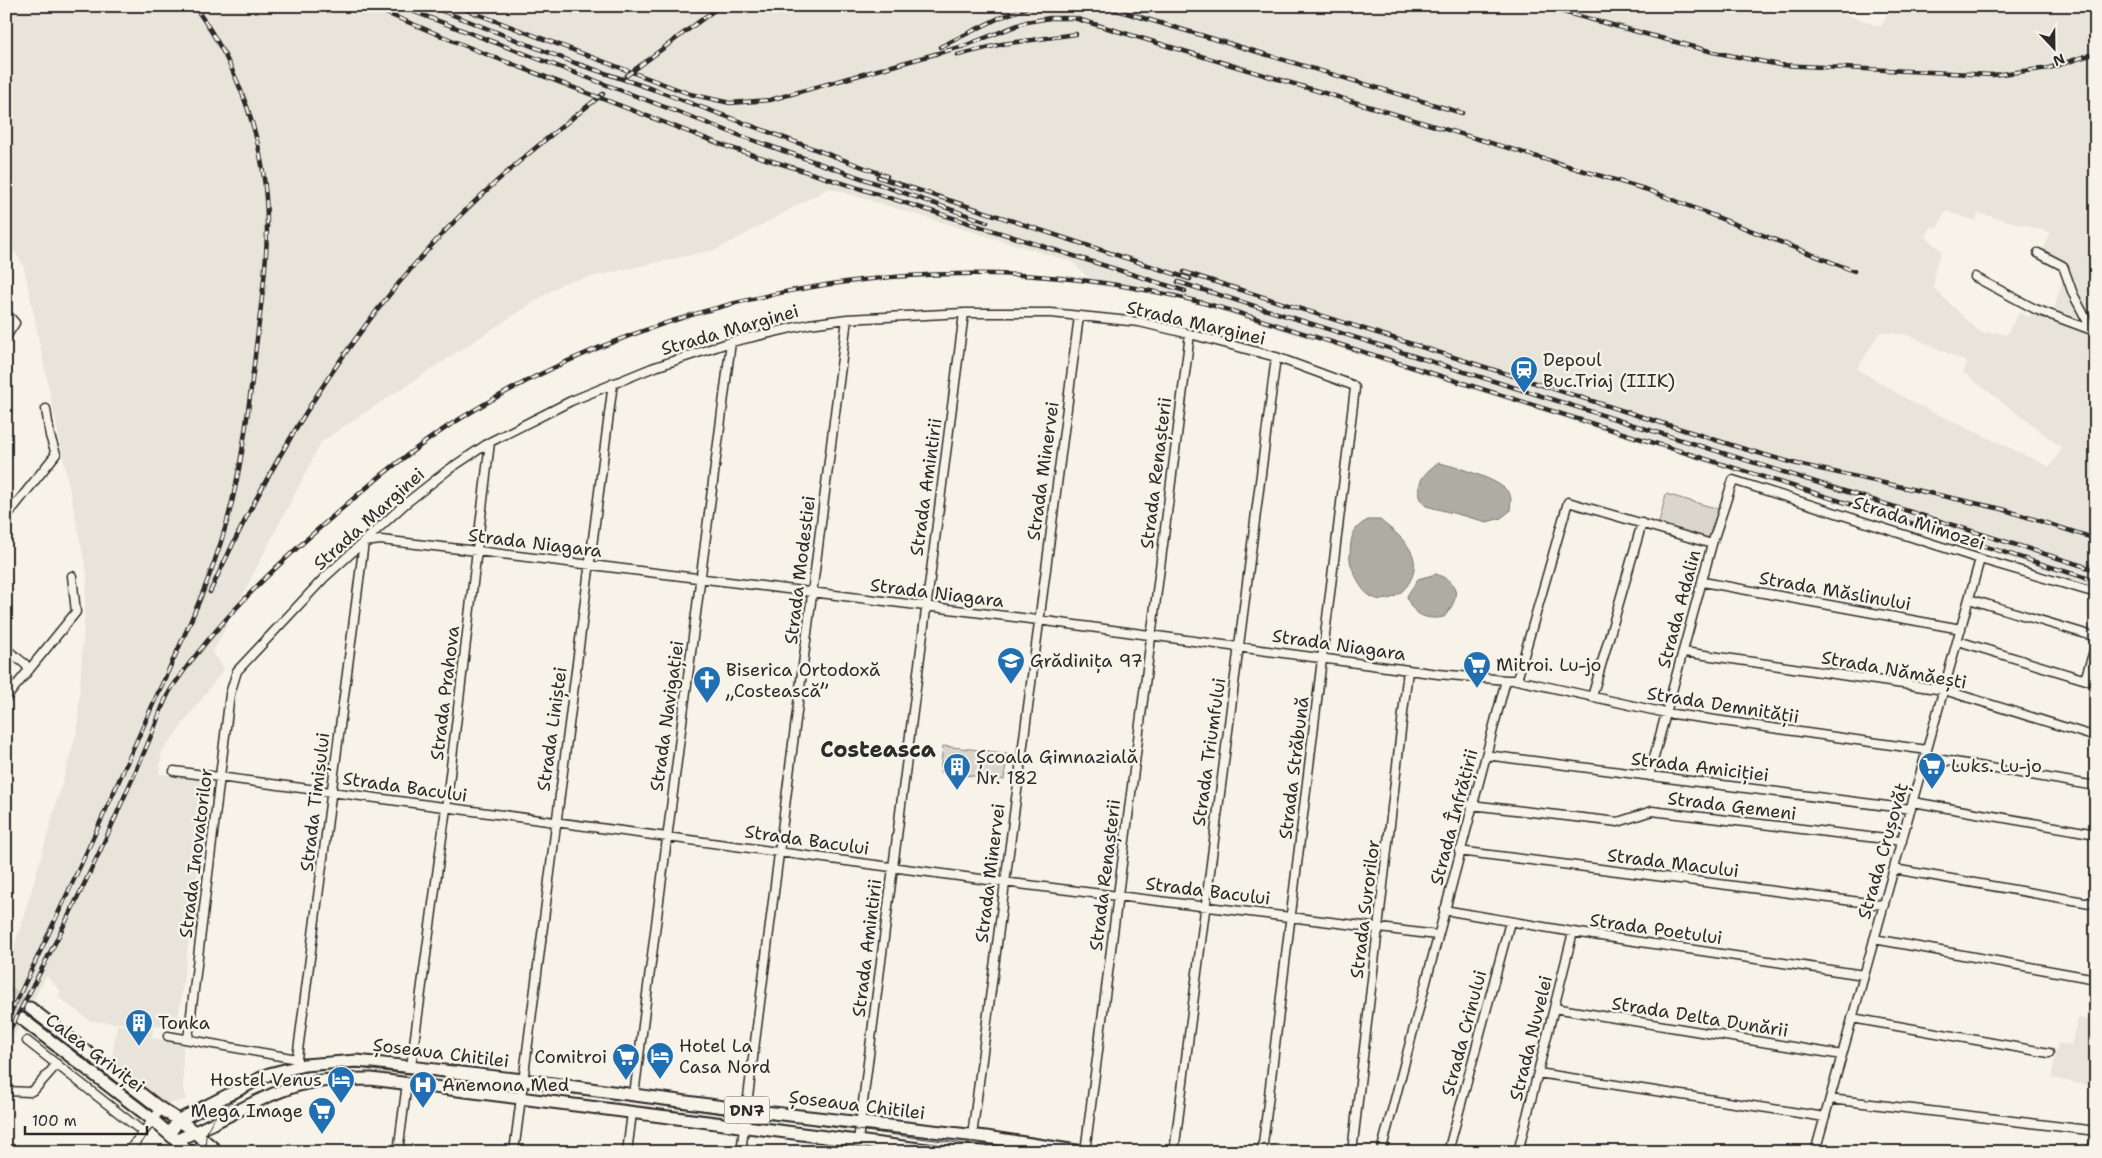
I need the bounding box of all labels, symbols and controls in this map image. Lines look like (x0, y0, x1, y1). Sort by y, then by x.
north arrow (2030, 22, 2080, 72)
text: N (2050, 50, 2067, 70)
street label: Strada Marginei (1124, 295, 1268, 351)
street label: Strada Marginei (658, 299, 802, 361)
place label: Depoul Buc.Triaj (IIIK) (1543, 348, 1675, 393)
station icon: Depoul Buc.Triaj (IIIK) (1509, 355, 1539, 394)
street label: Strada Renașterii (1135, 396, 1177, 550)
street label: Strada Minervei (1021, 400, 1065, 542)
street label: Strada Amintirii (904, 416, 948, 558)
street label: Strada Marginei (308, 463, 430, 575)
street label: Strada Mimozei (1850, 490, 1988, 556)
street label: Strada Modestiei (779, 494, 821, 646)
street label: Strada Niagara (467, 523, 603, 563)
street label: Strada Adalin (1652, 547, 1706, 671)
street label: Strada Măslinului (1757, 566, 1913, 616)
street label: Strada Niagara (869, 573, 1005, 613)
street label: Strada Prahova (425, 624, 465, 762)
street label: Strada Niagara (1271, 624, 1407, 666)
street label: Strada Navigației (645, 639, 689, 793)
street label: Strada Nămăești (1819, 645, 1969, 695)
school or university icon: Grădinița 97 (996, 646, 1026, 685)
place label: Grădinița 97 (1030, 649, 1143, 673)
supermarket icon: Mitroi. Lu-jo (1462, 650, 1492, 689)
place label: Mitroi. Lu-jo (1496, 653, 1602, 677)
place label: Biserica Ortodoxă „Costească” (725, 658, 880, 703)
street label: Strada Liniștei (531, 665, 573, 793)
church icon: Biserica Ortodoxă „Costească” (692, 665, 722, 704)
street label: Strada Triumfului (1187, 676, 1231, 828)
street label: Strada Demnității (1645, 681, 1801, 729)
street label: Strada Străbună (1273, 695, 1315, 841)
street label: Strada Timișului (295, 731, 335, 873)
district label: Costeasca (820, 735, 936, 764)
place label: Școala Gimnazială Nr. 182 (976, 745, 1138, 790)
street label: Strada Înfrățirii (1424, 746, 1484, 888)
street label: Strada Amiciției (1630, 747, 1770, 787)
supermarket icon: Luks. Lu-jo (1917, 751, 1947, 790)
building icon: Școala Gimnazială Nr. 182 (942, 752, 972, 791)
place label: Luks. Lu-jo (1951, 754, 2042, 778)
street label: Strada Bacului (341, 766, 469, 808)
street label: Strada Inovatorilor (174, 767, 218, 939)
street label: Strada Crușovăț (1852, 780, 1914, 922)
street label: Strada Gemeni (1666, 786, 1798, 826)
street label: Strada Renașterii (1084, 798, 1126, 952)
street label: Strada Minervei (970, 802, 1010, 944)
street label: Strada Bacului (743, 819, 871, 861)
street label: Strada Surorilor (1345, 838, 1385, 980)
street label: Strada Macului (1606, 843, 1740, 883)
street label: Strada Bacului (1144, 871, 1272, 911)
street label: Strada Amintirii (847, 878, 887, 1018)
street label: Strada Poetului (1588, 908, 1724, 950)
street label: Strada Crinului (1436, 967, 1492, 1099)
street label: Strada Nuvelei (1504, 973, 1558, 1103)
street label: Strada Delta Dunării (1610, 991, 1790, 1043)
street label: Calea Griviței (41, 1008, 149, 1098)
building icon: Tonka (124, 1008, 154, 1047)
place label: Tonka (158, 1011, 210, 1035)
street label: Șoseaua Chitilei (372, 1033, 510, 1073)
place label: Hotel La Casa Nord (679, 1034, 770, 1079)
hotel icon: Hotel La Casa Nord (645, 1041, 675, 1080)
supermarket icon: Comitroi (611, 1042, 641, 1081)
place label: Comitroi (534, 1045, 607, 1069)
hotel icon: Hostel Venus (326, 1065, 356, 1104)
place label: Hostel Venus (210, 1068, 322, 1092)
hospital icon: Anemona Med (408, 1070, 438, 1109)
place label: Anemona Med (442, 1073, 569, 1097)
street label: Șoseaua Chitilei (788, 1085, 926, 1125)
supermarket icon: Mega Image (307, 1096, 337, 1135)
road number: DN7 (724, 1096, 770, 1124)
place label: Mega Image (191, 1099, 303, 1123)
scale bar (25, 1103, 148, 1135)
text: 100 m (32, 1111, 77, 1131)

